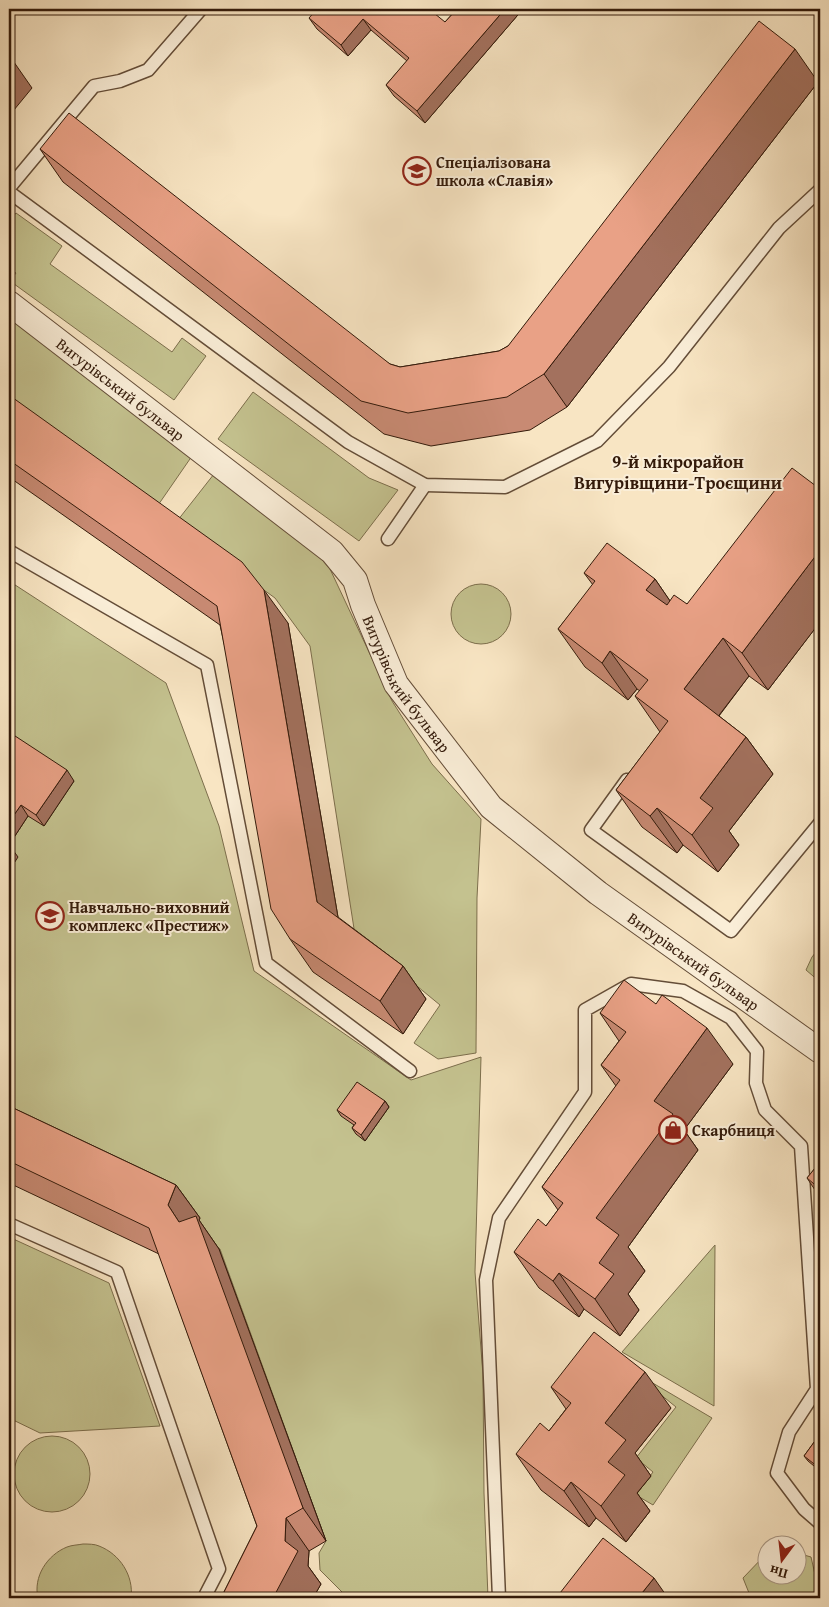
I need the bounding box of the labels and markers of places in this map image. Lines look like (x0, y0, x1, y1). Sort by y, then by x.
place label: Спеціалізована школа «Славія» (436, 150, 553, 192)
school or university icon: Спеціалізована школа «Славія» (402, 156, 432, 186)
place label: Навчально-виховний комплекс «Престиж» (69, 895, 230, 937)
school or university icon: Навчально-виховний комплекс «Престиж» (35, 901, 65, 931)
shop icon: Скарбниця (658, 1115, 688, 1145)
place label: Скарбниця (692, 1118, 775, 1142)

